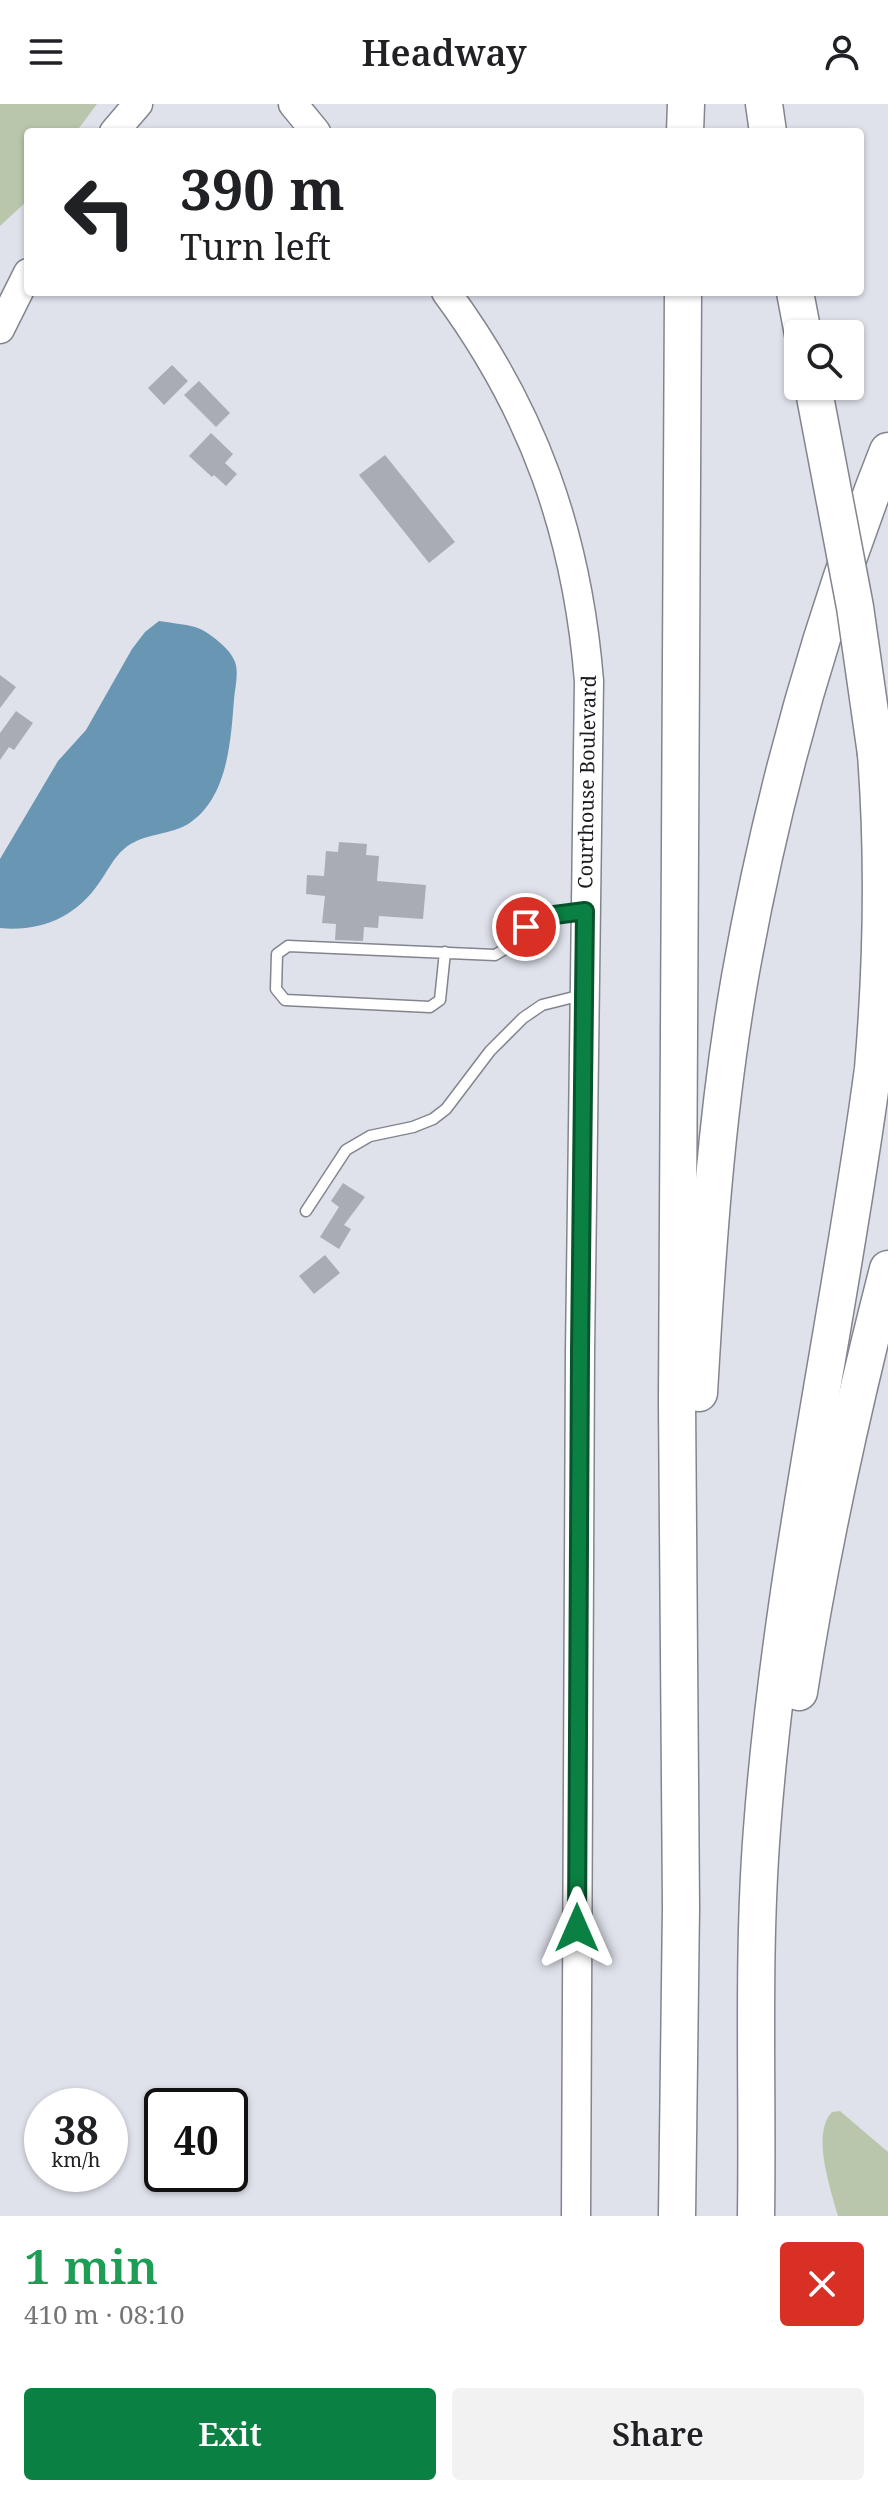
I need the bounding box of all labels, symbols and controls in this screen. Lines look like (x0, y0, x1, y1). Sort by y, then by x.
text: Headway (361, 28, 527, 77)
icon: menu (24, 30, 68, 74)
icon: person (820, 30, 864, 74)
text: 390 m (180, 150, 345, 226)
icon: left (48, 160, 152, 264)
text: Turn left (180, 222, 331, 271)
map controls (784, 320, 864, 400)
button: search (784, 320, 864, 400)
street label: Courthouse Boulevard (571, 675, 602, 889)
pin (492, 893, 560, 961)
icon: arrive (504, 905, 548, 949)
position arrow (535, 1886, 619, 1970)
speed limit sign: 40 (144, 2088, 248, 2192)
text: 38 (53, 2102, 99, 2157)
text: km/h (51, 2146, 101, 2173)
text: 1 min (24, 2233, 158, 2298)
button: close (780, 2242, 864, 2326)
text: 410 m · 08:10 (24, 2296, 185, 2332)
button: Exit (24, 2388, 436, 2480)
button: Share (452, 2388, 864, 2480)

